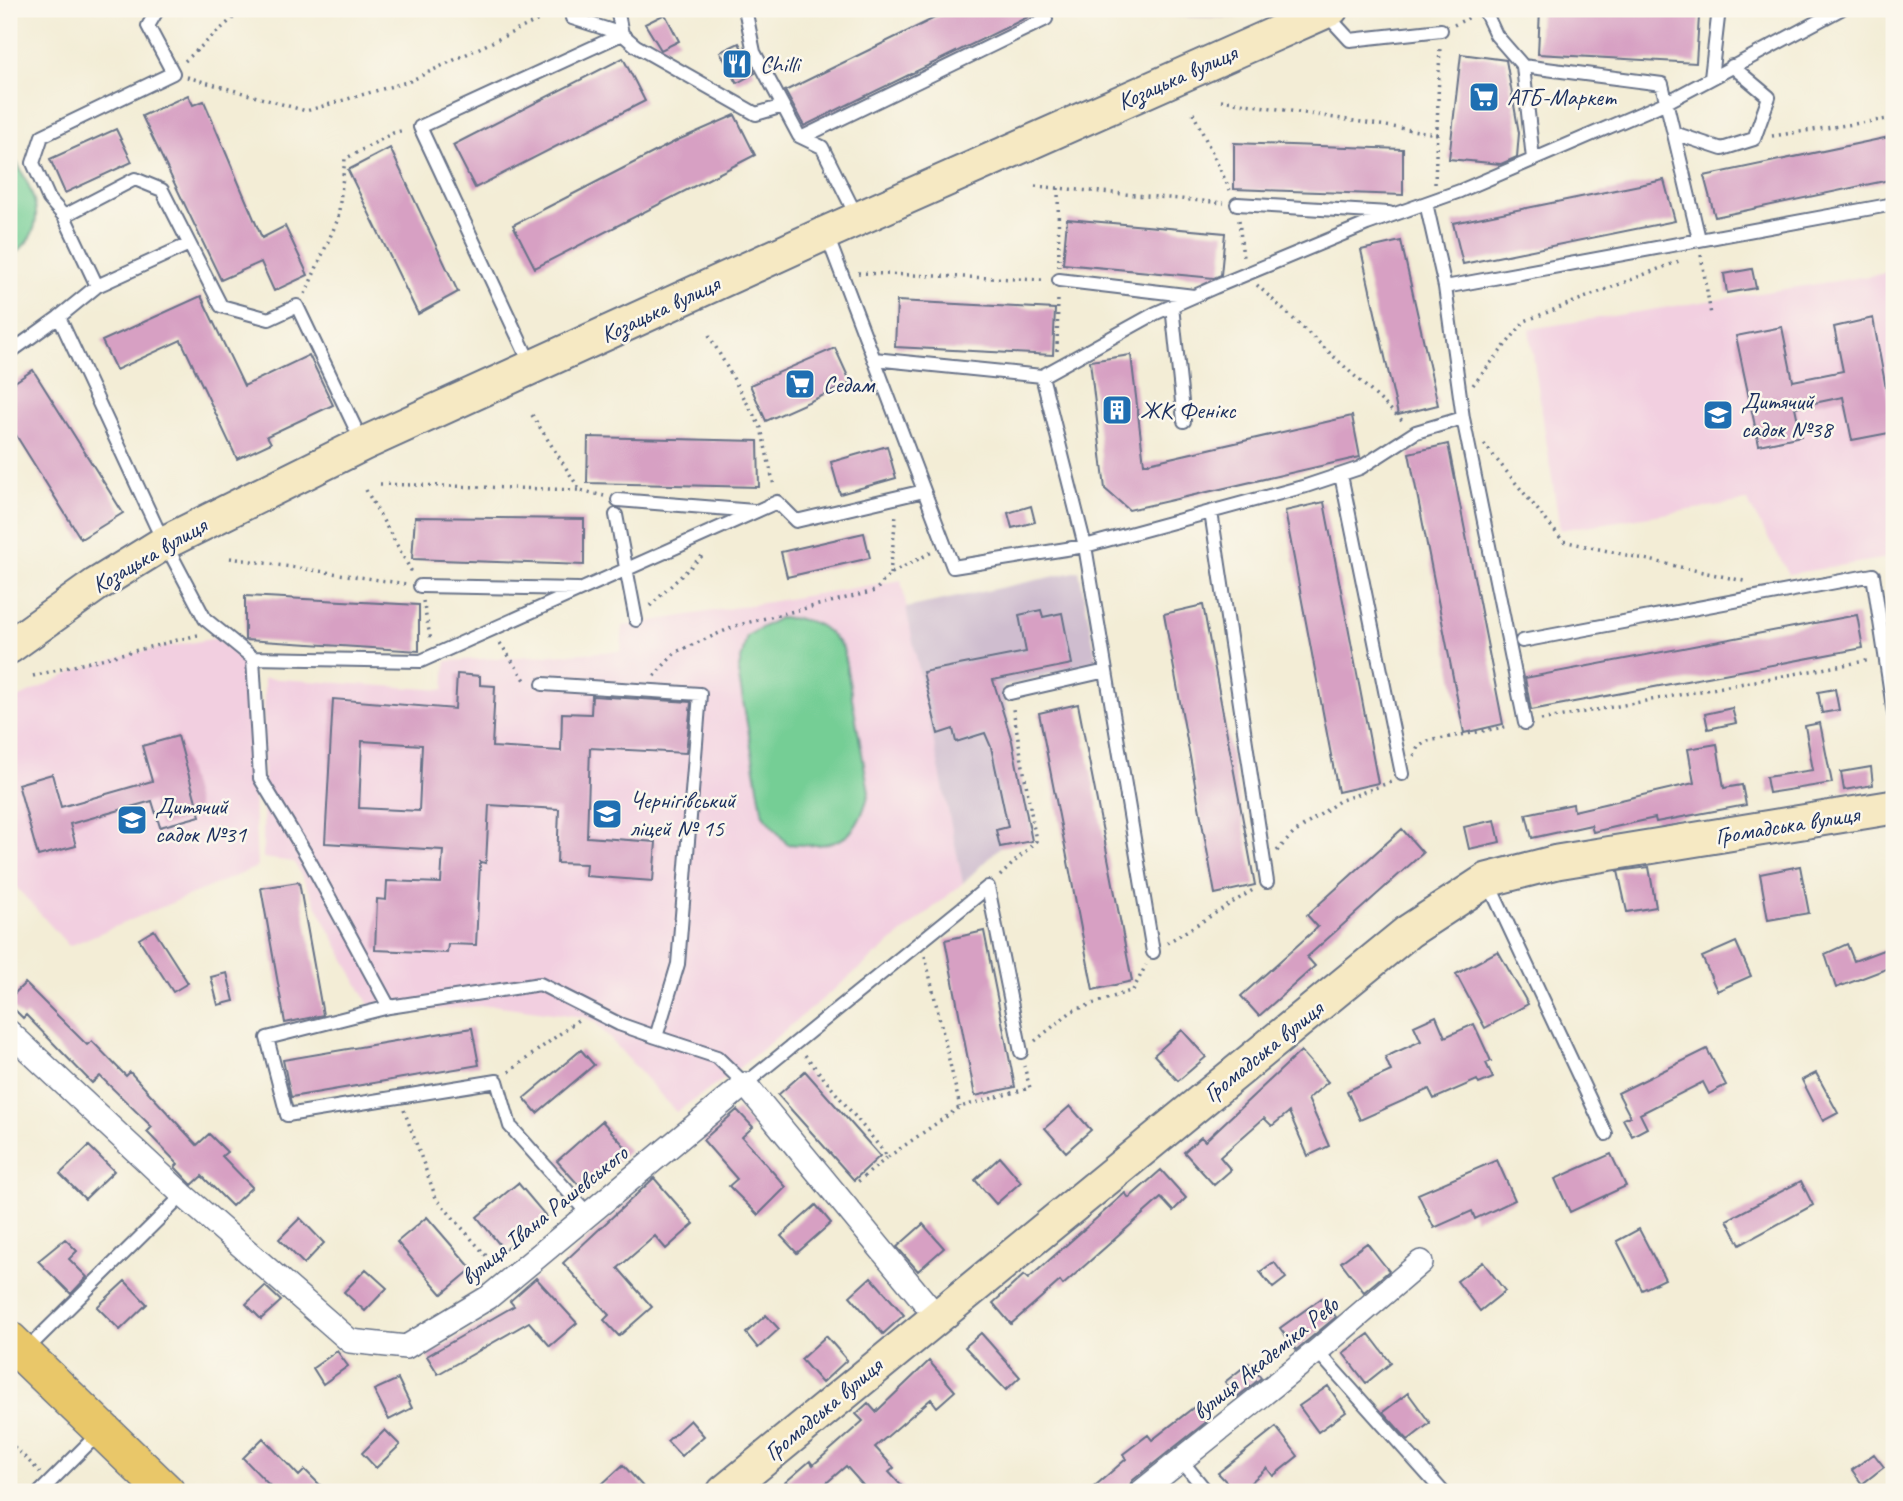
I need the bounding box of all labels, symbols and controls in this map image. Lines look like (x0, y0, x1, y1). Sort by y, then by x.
street label: Козацька вулиця (1113, 37, 1243, 118)
restaurant icon: Chilli (720, 47, 754, 81)
place label: Chilli (760, 49, 802, 79)
supermarket icon: АТБ-Маркет (1467, 80, 1501, 114)
place label: АТБ-Маркет (1507, 82, 1617, 112)
street label: Козацька вулиця (596, 268, 726, 350)
supermarket icon: Седам (783, 367, 817, 401)
place label: Седам (823, 369, 876, 399)
place label: Дитячий садок №38 (1741, 386, 1834, 444)
building icon: ЖК Фенікс (1100, 393, 1134, 427)
place label: ЖК Фенікс (1140, 395, 1237, 425)
school or university icon: Дитячий садок №38 (1701, 398, 1735, 432)
street label: Козацька вулиця (86, 509, 214, 601)
place label: Чернігівський ліцей № 15 (630, 785, 738, 843)
place label: Дитячий садок №31 (155, 791, 247, 849)
school or university icon: Чернігівський ліцей № 15 (590, 797, 624, 831)
street label: Громадська вулиця (1713, 799, 1863, 851)
school or university icon: Дитячий садок №31 (115, 803, 149, 837)
street label: Громадська вулиця (1197, 992, 1330, 1108)
street label: вулиця Івана Рашевського (454, 1137, 635, 1292)
street label: вулиця Академіка Рево (1186, 1289, 1346, 1426)
street label: Громадська вулиця (758, 1350, 890, 1467)

